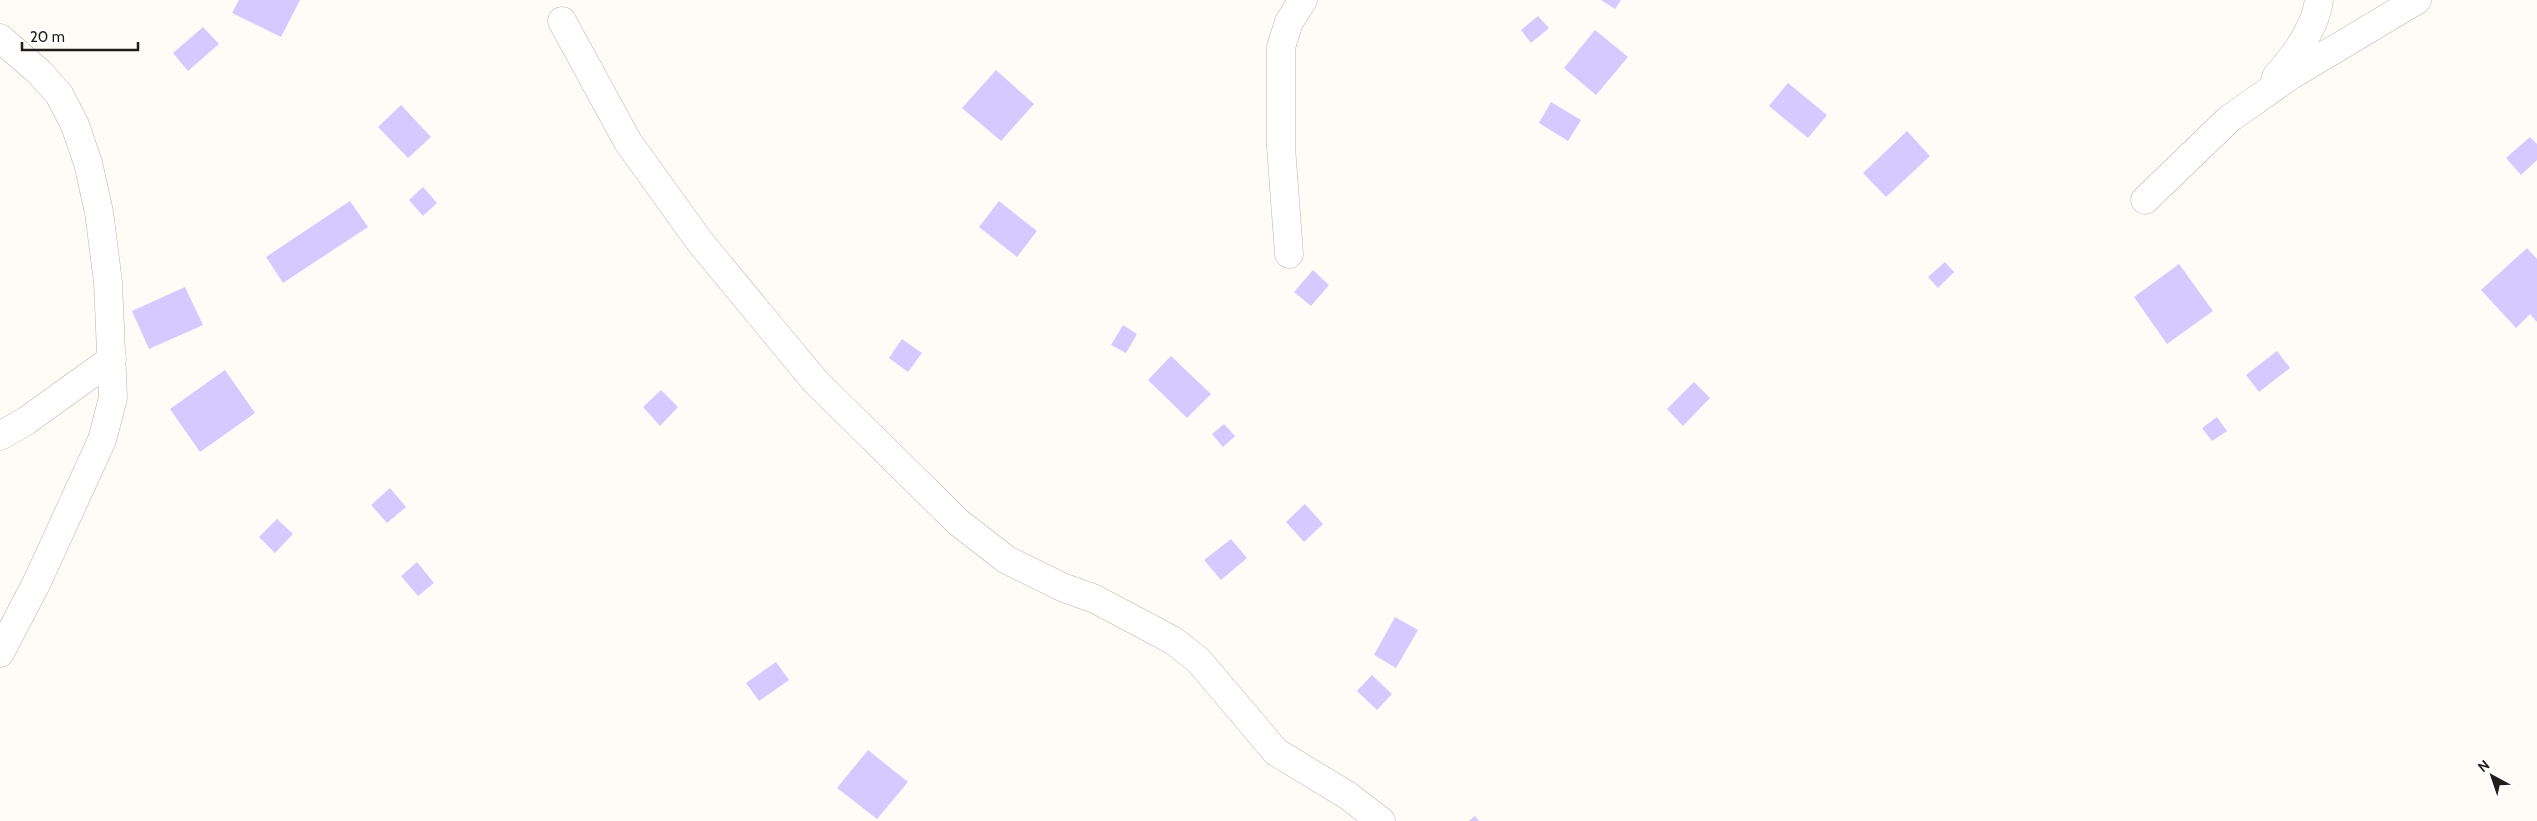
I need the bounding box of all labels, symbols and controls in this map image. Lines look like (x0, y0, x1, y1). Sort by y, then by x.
scale bar (22, 20, 139, 52)
text: 20 m (30, 28, 65, 46)
north arrow (2467, 751, 2517, 801)
text: N (2474, 756, 2493, 776)

